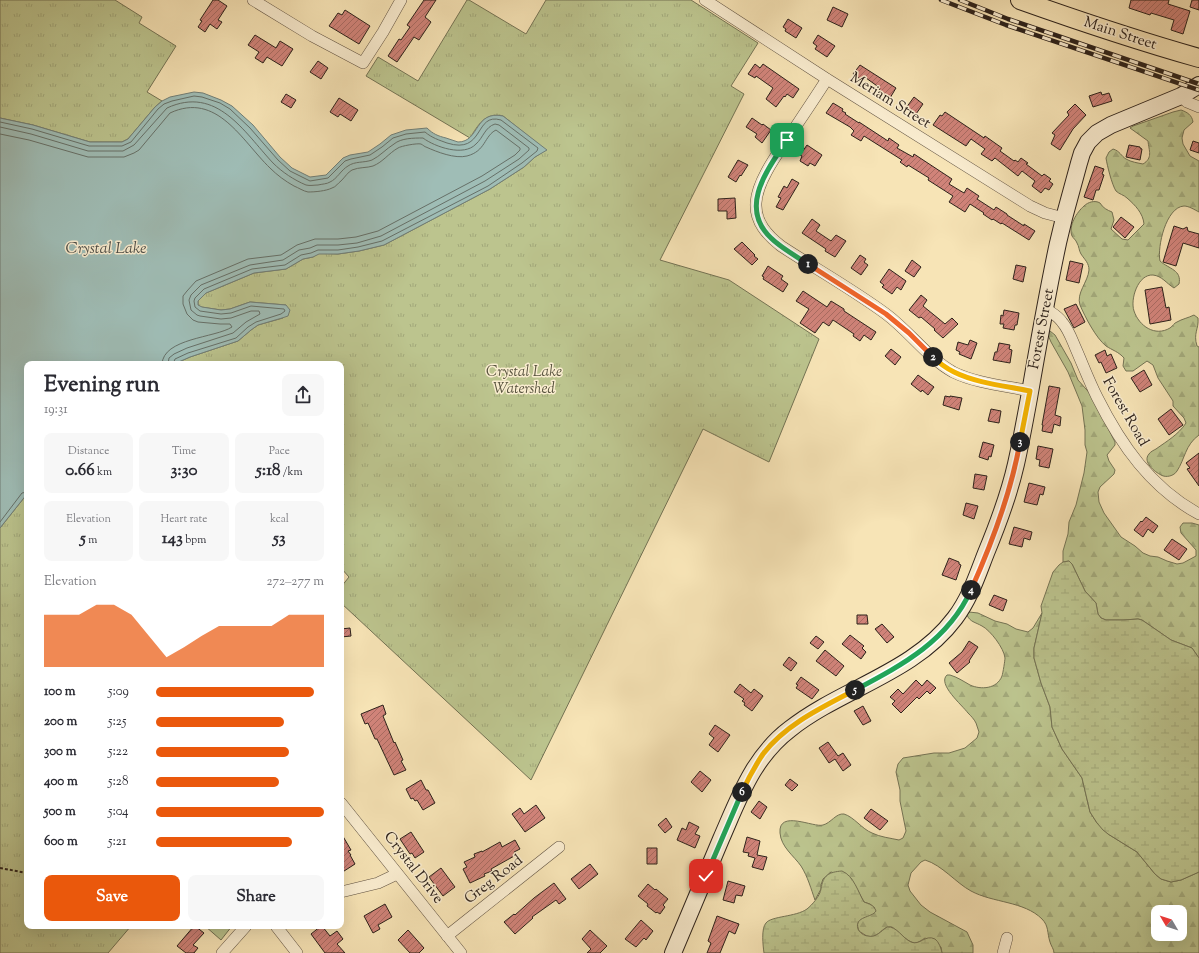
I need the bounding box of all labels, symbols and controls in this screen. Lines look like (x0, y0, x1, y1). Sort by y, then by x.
street label: Main Street (1081, 12, 1159, 56)
street label: Meriam Street (846, 68, 934, 134)
pin (770, 123, 804, 157)
icon: arrive (776, 129, 798, 151)
water label: Crystal Lake (65, 238, 147, 261)
pin: 1 (798, 254, 818, 274)
text: 1 (806, 256, 810, 272)
street label: Forest Street (1024, 287, 1060, 371)
pin: 2 (923, 347, 943, 367)
text: 2 (930, 349, 936, 365)
park label: Crystal Lake Watershed (486, 362, 562, 400)
text: Evening run (44, 370, 160, 402)
street label: Forest Road (1097, 373, 1154, 451)
button: share (282, 374, 324, 416)
text: 19:31 (44, 401, 68, 419)
pin: 3 (1010, 432, 1030, 452)
text: 3 (1018, 434, 1022, 450)
text: Distance (68, 443, 109, 459)
text: Time (172, 443, 196, 459)
text: Pace (269, 443, 290, 459)
text: 0.66 (65, 459, 95, 483)
text: 3:30 (170, 459, 197, 483)
text: 5:18 (256, 459, 280, 483)
text: km (95, 464, 112, 480)
text: /km (280, 464, 303, 480)
text: Elevation (66, 511, 111, 527)
text: Heart rate (161, 511, 207, 527)
text: kcal (270, 511, 289, 527)
text: 5 (80, 527, 86, 551)
text: 143 (162, 527, 183, 551)
text: 53 (273, 527, 286, 551)
text: m (86, 532, 97, 548)
text: bpm (183, 532, 206, 548)
text: Elevation (44, 573, 97, 591)
text: 272–277 m (266, 573, 324, 591)
pin: 4 (961, 580, 981, 600)
text: 4 (968, 582, 974, 598)
pin: 5 (845, 680, 865, 700)
text: 5 (853, 682, 857, 698)
text: 100 m (44, 683, 76, 701)
text: 5:09 (108, 683, 129, 701)
text: 200 m (44, 713, 77, 731)
text: 5:25 (108, 713, 126, 731)
text: 300 m (44, 743, 76, 761)
text: 5:22 (108, 743, 128, 761)
text: 400 m (44, 773, 78, 791)
text: 5:28 (108, 773, 128, 791)
pin: 6 (732, 782, 752, 802)
text: 6 (739, 784, 745, 800)
text: 500 m (44, 803, 76, 821)
text: 5:04 (108, 803, 129, 821)
street label: Crystal Drive (378, 827, 448, 909)
text: 600 m (44, 833, 78, 851)
text: 5:21 (108, 833, 126, 851)
street label: Greg Road (460, 850, 528, 910)
pin (689, 859, 723, 893)
icon: check (695, 865, 717, 887)
button: Save (44, 875, 180, 921)
button: Share (188, 875, 324, 921)
north arrow (1151, 905, 1187, 941)
map controls (1151, 905, 1187, 941)

